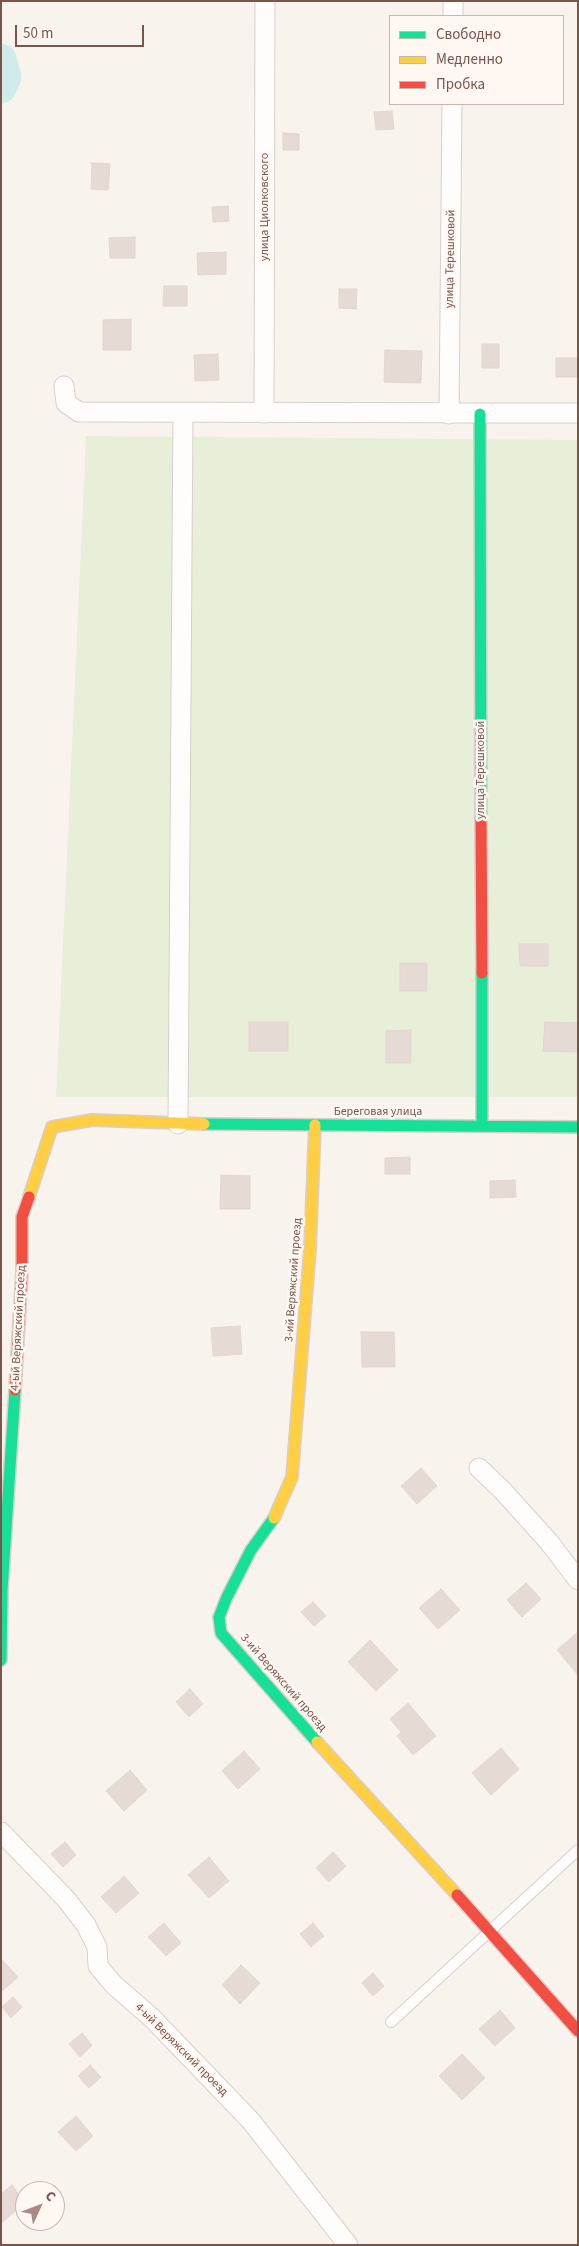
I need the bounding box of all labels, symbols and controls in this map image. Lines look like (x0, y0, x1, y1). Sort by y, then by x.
scale bar (18, 15, 146, 47)
legend (389, 15, 564, 105)
text: 50 m (23, 23, 53, 44)
text: Свободно (436, 24, 501, 45)
text: Медленно (436, 49, 503, 70)
text: Пробка (436, 74, 485, 95)
street label: улица Циолковского (258, 153, 272, 261)
street label: улица Терешковой (443, 210, 459, 308)
street label: улица Терешковой (474, 721, 488, 819)
street label: Береговая улица (334, 1105, 422, 1119)
street label: 3-ий Веряжский проезд (282, 1217, 306, 1343)
street label: 4-ый Веряжский проезд (9, 1265, 29, 1391)
street label: 3-ий Веряжский проезд (237, 1631, 329, 1735)
street label: 4-ый Веряжский проезд (131, 2000, 231, 2100)
north arrow (15, 2181, 65, 2231)
text: С (40, 2187, 60, 2206)

